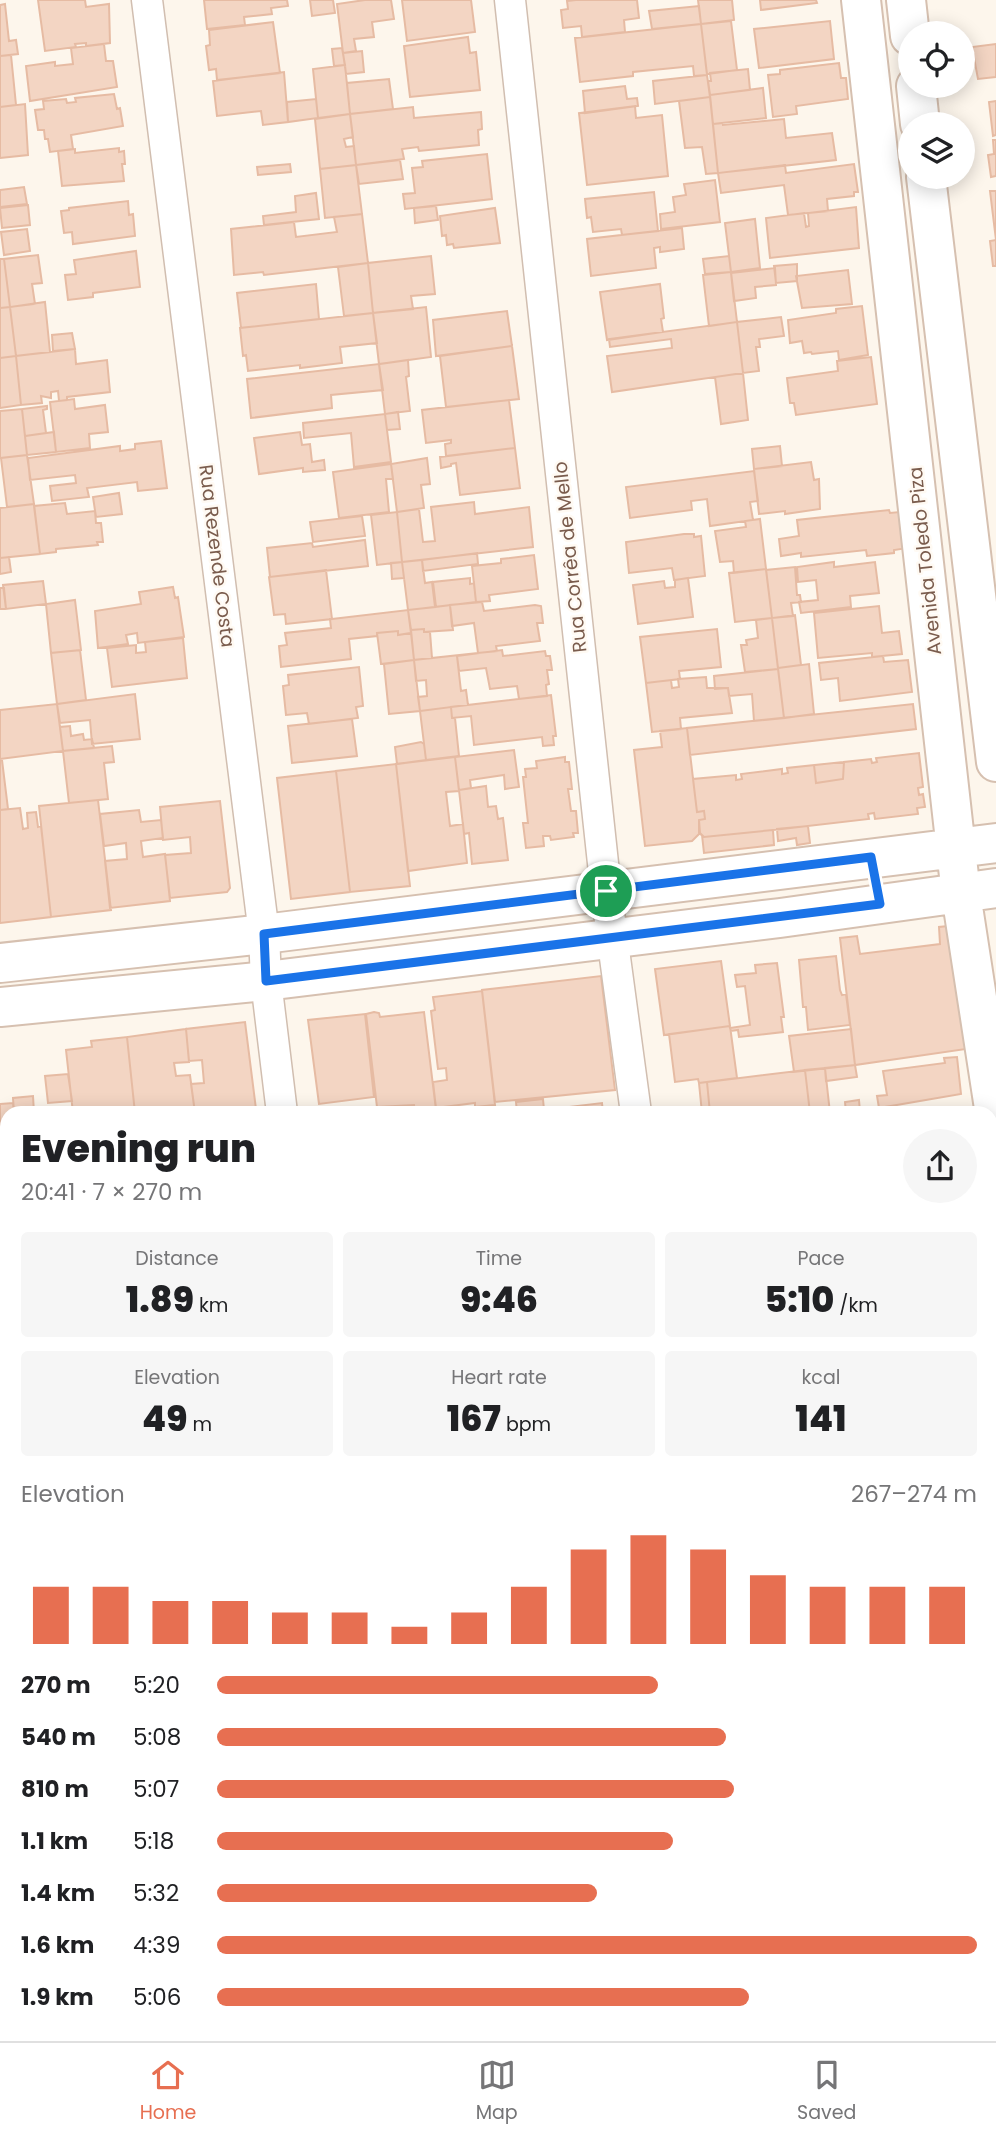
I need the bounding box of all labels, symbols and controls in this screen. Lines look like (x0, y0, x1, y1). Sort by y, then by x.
map controls (898, 21, 975, 189)
button: locate (898, 21, 975, 98)
button: layers (898, 112, 975, 189)
street label: Rua Corrêa de Mello (547, 460, 593, 654)
street label: Rua Rezende Costa (192, 463, 242, 649)
street label: Avenida Toledo Piza (902, 466, 948, 656)
pin (576, 861, 636, 921)
icon: arrive (587, 872, 625, 910)
text: Evening run (21, 1122, 256, 1175)
button: share (903, 1129, 977, 1203)
text: 20:41 · 7 × 270 m (21, 1176, 202, 1208)
text: Distance (135, 1245, 219, 1272)
text: Time (476, 1245, 522, 1272)
text: Pace (797, 1245, 845, 1272)
text: 1.89 (126, 1275, 194, 1324)
text: 9:46 (460, 1275, 538, 1324)
text: 5:10 (764, 1275, 834, 1324)
text: km (194, 1292, 228, 1319)
text: /km (834, 1292, 878, 1319)
text: Elevation (134, 1364, 220, 1391)
text: Heart rate (451, 1364, 547, 1391)
text: kcal (802, 1364, 840, 1391)
text: 49 (142, 1394, 187, 1443)
text: 167 (447, 1394, 501, 1443)
text: 141 (795, 1394, 847, 1443)
text: m (187, 1411, 212, 1438)
text: bpm (501, 1411, 551, 1438)
text: Elevation (21, 1478, 125, 1510)
text: 267–274 m (851, 1478, 977, 1510)
text: 270 m (21, 1669, 91, 1701)
text: 5:20 (133, 1669, 180, 1701)
text: 540 m (21, 1721, 96, 1753)
text: 5:08 (133, 1721, 181, 1753)
text: 810 m (21, 1773, 89, 1805)
text: 5:07 (133, 1773, 179, 1805)
text: 1.1 km (21, 1825, 88, 1857)
text: 5:18 (133, 1825, 174, 1857)
text: 1.4 km (21, 1877, 95, 1909)
text: 5:32 (133, 1877, 179, 1909)
text: 1.6 km (21, 1929, 94, 1961)
text: 4:39 (133, 1929, 180, 1961)
text: 1.9 km (21, 1981, 94, 2013)
text: 5:06 (133, 1981, 181, 2013)
tab: Home (140, 2056, 196, 2127)
tab: Map (476, 2056, 518, 2127)
tab: Saved (797, 2056, 856, 2127)

